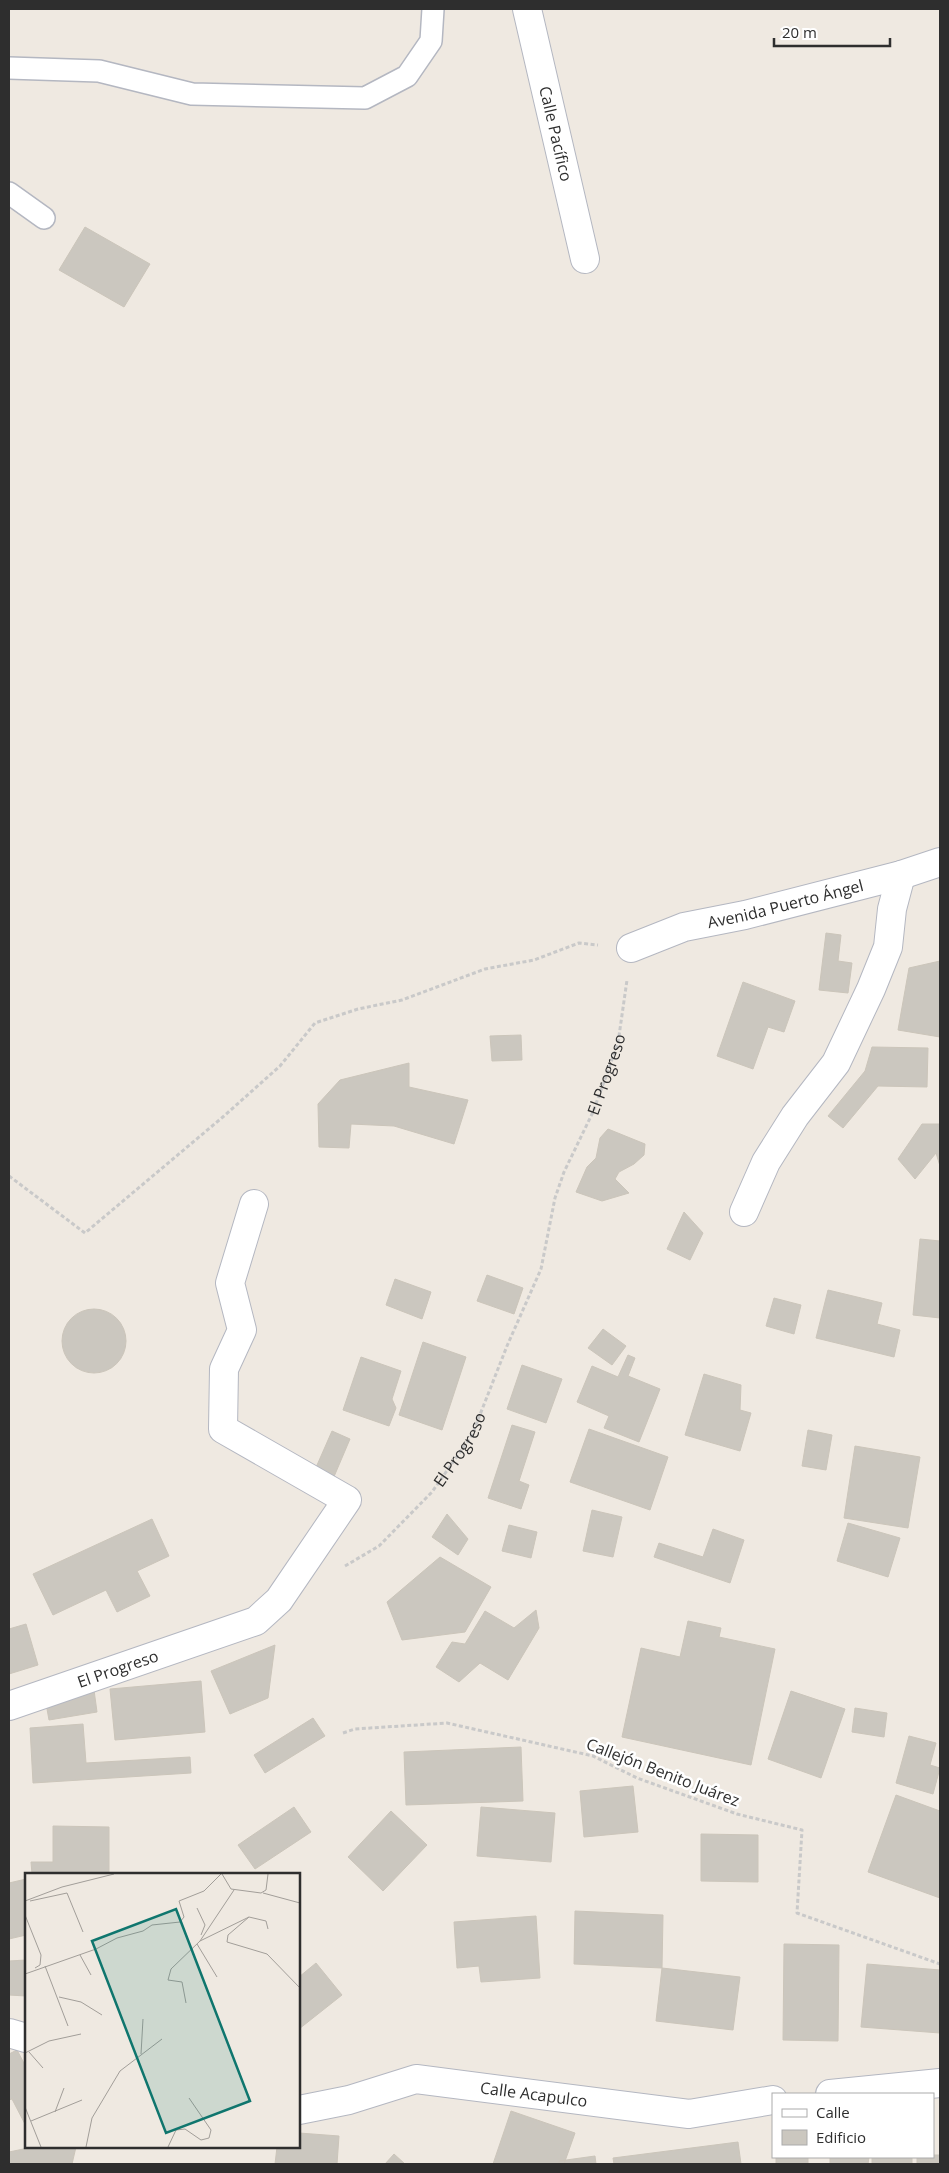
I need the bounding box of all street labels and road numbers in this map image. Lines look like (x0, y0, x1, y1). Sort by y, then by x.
street label: Calle Pacífico (534, 84, 578, 183)
street label: Avenida Puerto Ángel (705, 874, 866, 933)
street label: El Progreso (582, 1033, 630, 1118)
street label: El Progreso (428, 1409, 491, 1491)
street label: El Progreso (74, 1644, 161, 1693)
street label: Callejón Benito Juárez (583, 1733, 743, 1811)
street label: Calle Acapulco (479, 2076, 589, 2112)

